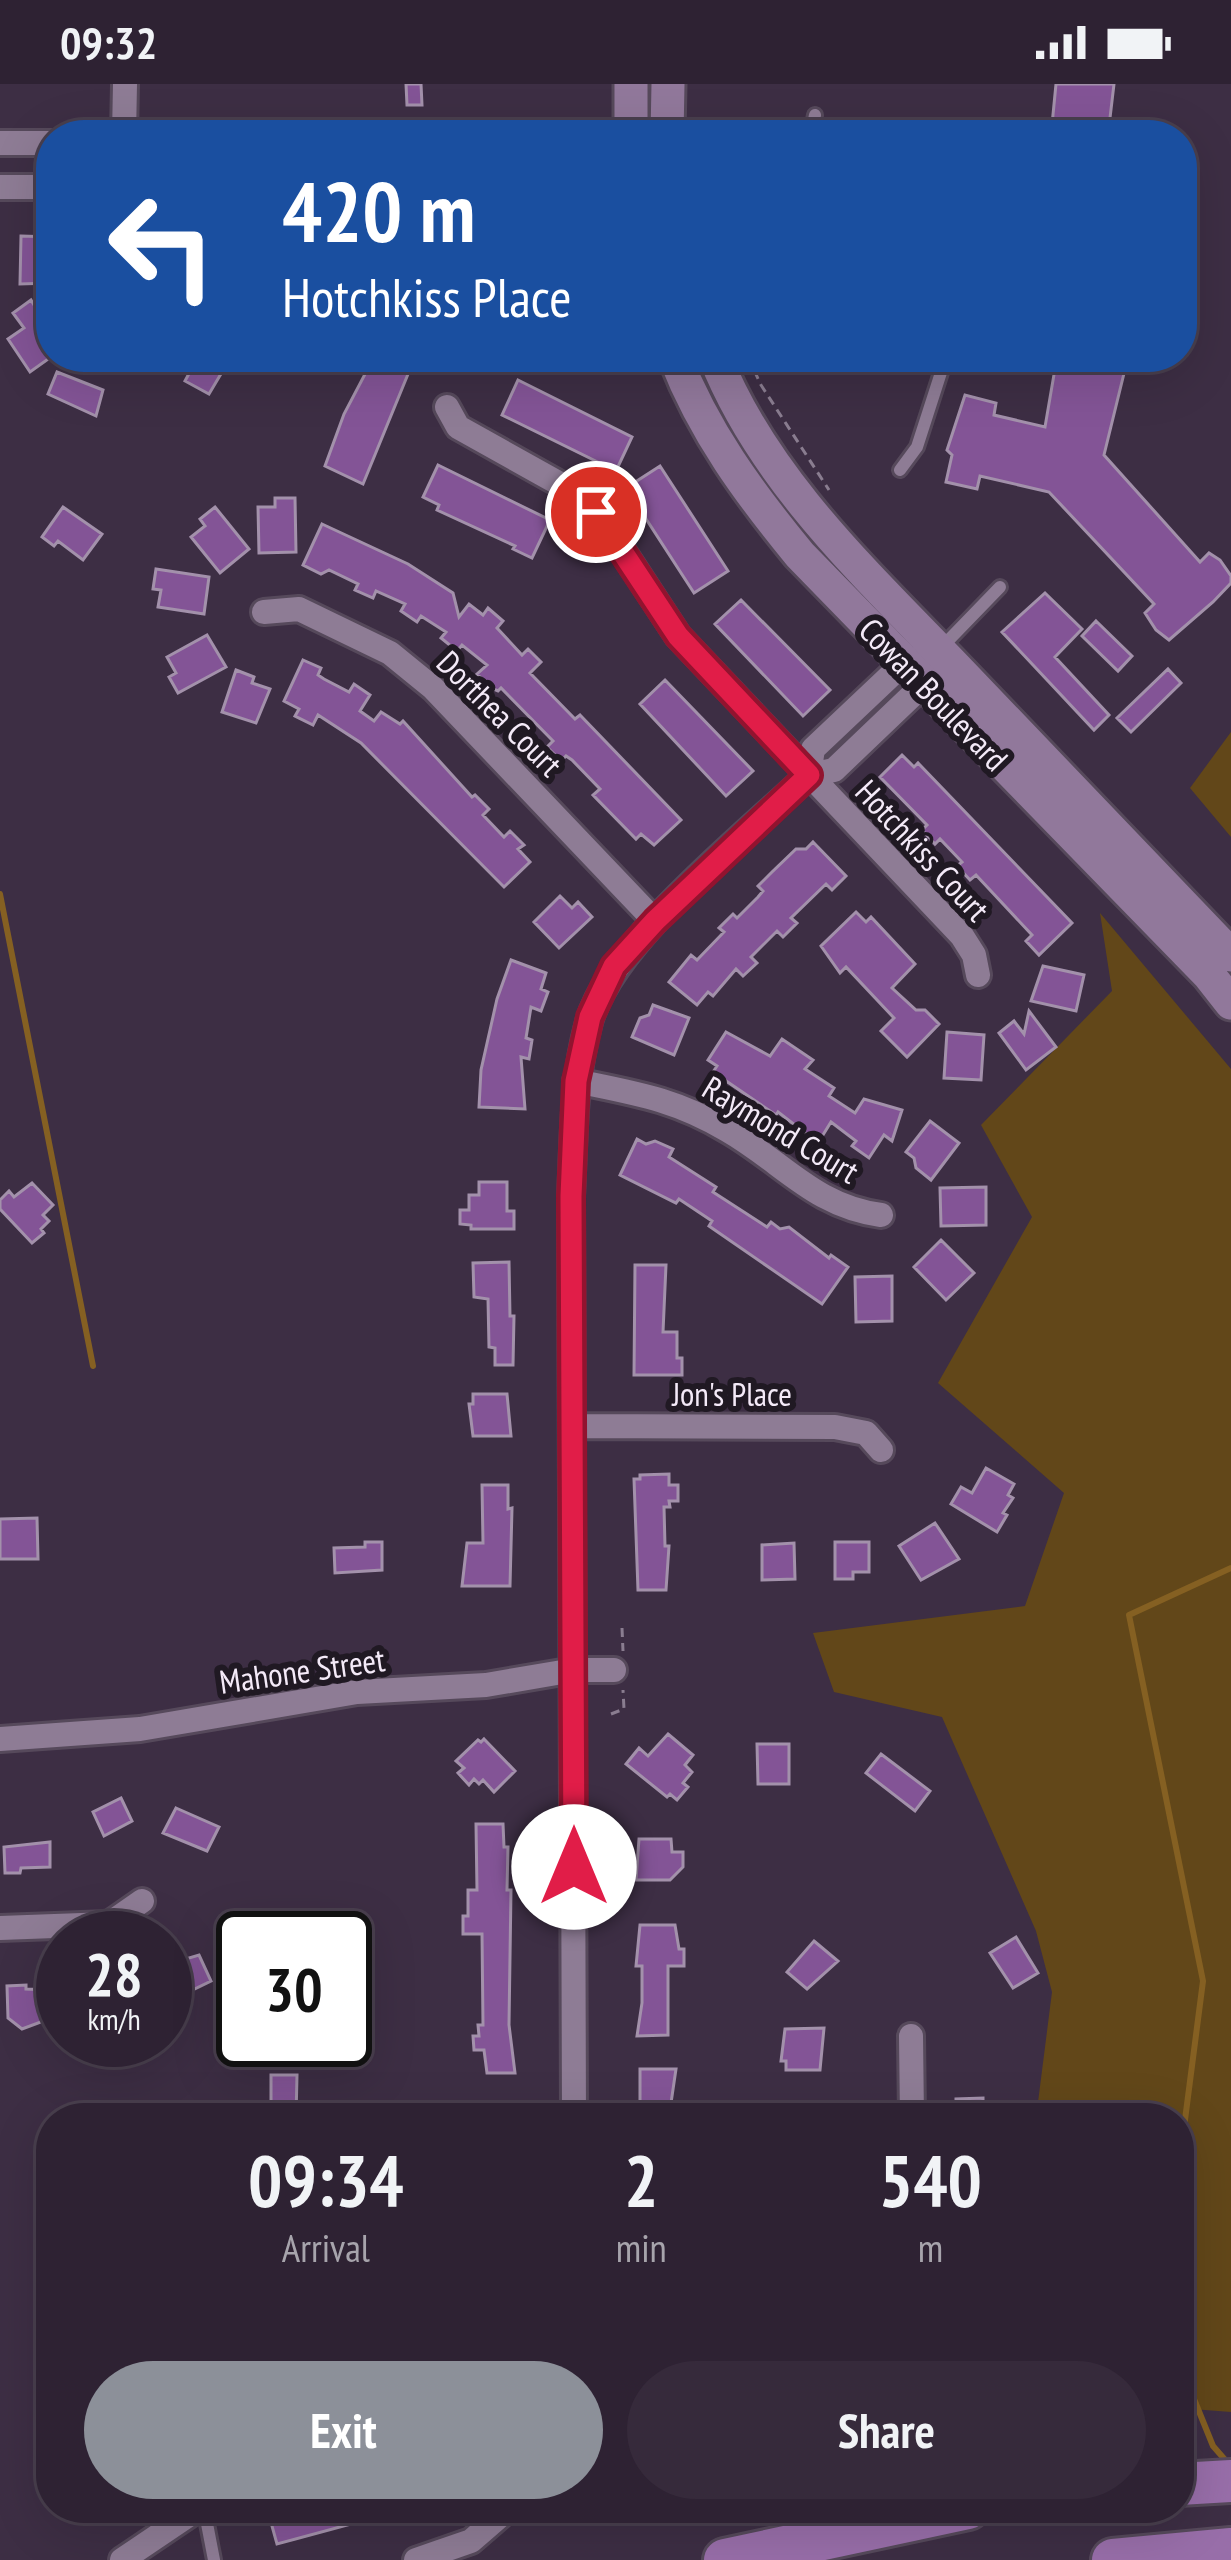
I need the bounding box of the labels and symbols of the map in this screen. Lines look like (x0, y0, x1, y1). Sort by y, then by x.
pin (545, 461, 647, 563)
street label: Cowan Boulevard (850, 608, 1018, 780)
street label: Dorthea Court (428, 641, 572, 785)
street label: Hotchkiss Court (847, 770, 999, 930)
street label: Raymond Court (695, 1066, 867, 1192)
street label: Jon's Place (671, 1372, 792, 1415)
street label: Mahone Street (217, 1637, 387, 1703)
position arrow (511, 1804, 637, 1930)
speed limit sign: 30 (216, 1911, 372, 2067)

